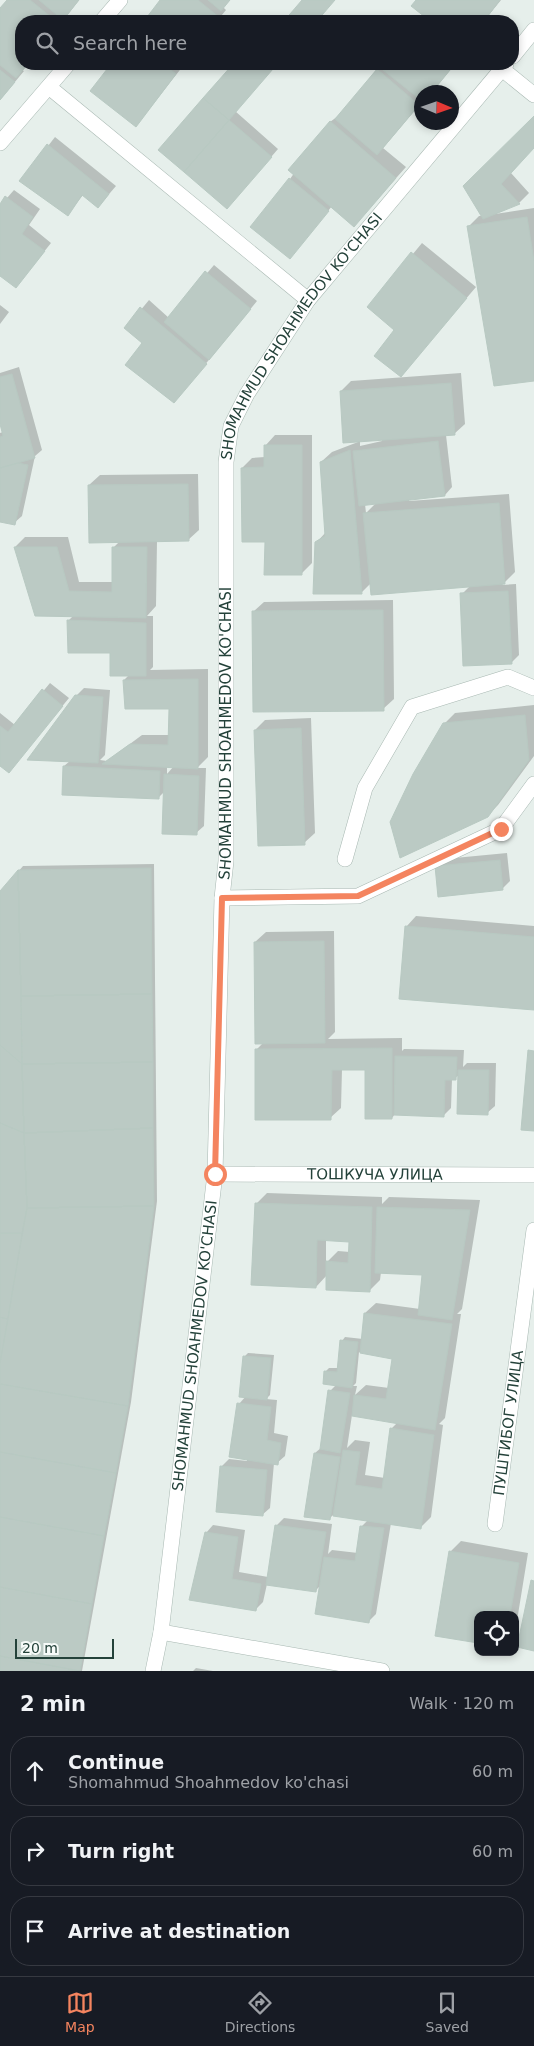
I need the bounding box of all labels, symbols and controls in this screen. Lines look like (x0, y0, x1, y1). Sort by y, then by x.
search box (15, 15, 519, 70)
icon: search (33, 29, 61, 57)
text: Search here (73, 32, 187, 54)
north arrow (414, 85, 459, 130)
street label: SHOMAHMUD SHOAHMEDOV KO'CHASI (217, 209, 386, 461)
street label: SHOMAHMUD SHOAHMEDOV KO'CHASI (215, 587, 235, 881)
route end (490, 818, 513, 841)
route start (204, 1163, 227, 1186)
street label: ТОШКУЧА УЛИЦА (306, 1165, 444, 1184)
street label: SHOMAHMUD SHOAHMEDOV KO'CHASI (169, 1199, 221, 1492)
street label: ПУШТИБОГ УЛИЦА (490, 1348, 527, 1497)
map controls (474, 1611, 519, 1656)
button: locate (474, 1611, 519, 1656)
scale bar (15, 1636, 114, 1659)
text: 20 m (22, 1640, 58, 1656)
text: 2 min (20, 1692, 86, 1716)
text: Walk · 120 m (409, 1694, 514, 1713)
text: Continue (68, 1751, 164, 1773)
icon: ahead (21, 1757, 49, 1785)
text: 60 m (472, 1762, 513, 1781)
text: Shomahmud Shoahmedov ko'chasi (68, 1773, 349, 1792)
icon: right (21, 1837, 49, 1865)
text: Turn right (68, 1840, 174, 1862)
text: 60 m (472, 1842, 513, 1861)
icon: arrive (21, 1917, 49, 1945)
text: Arrive at destination (68, 1920, 290, 1942)
tab: Map (65, 1989, 95, 2035)
tab: Directions (225, 1989, 295, 2035)
tab: Saved (426, 1989, 469, 2035)

